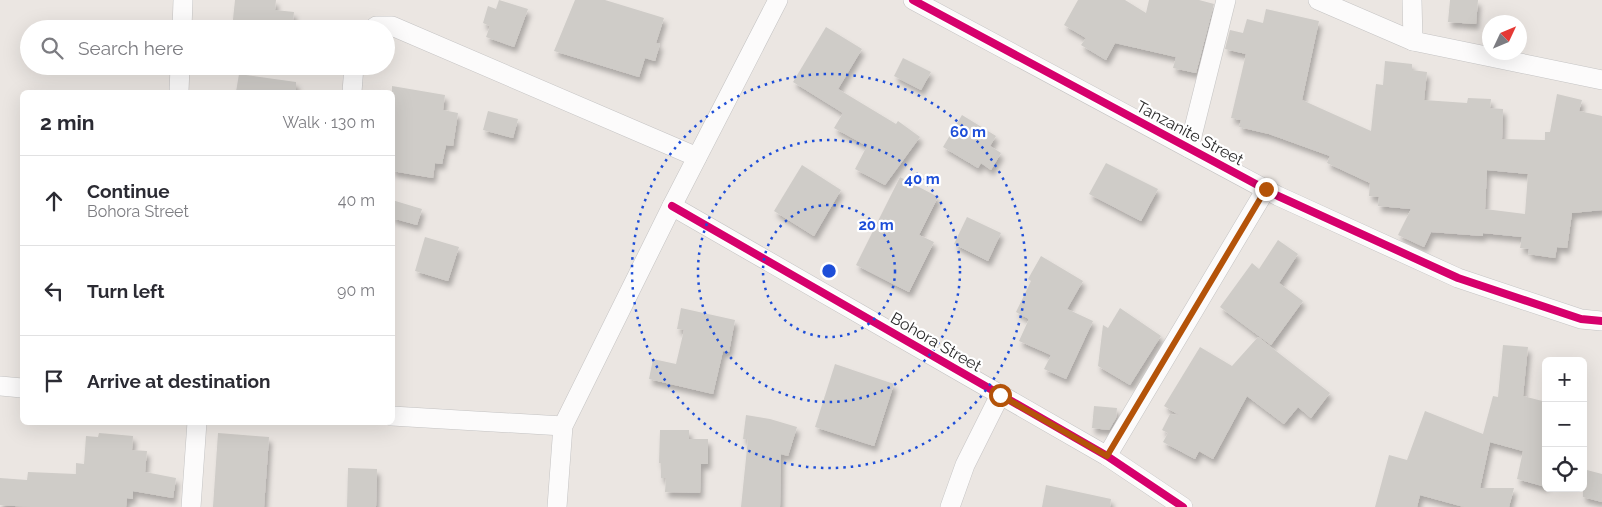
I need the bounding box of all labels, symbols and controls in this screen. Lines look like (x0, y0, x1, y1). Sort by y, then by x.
north arrow (1482, 15, 1527, 60)
search box (20, 20, 395, 75)
icon: search (38, 34, 66, 62)
text: Search here (78, 37, 184, 59)
street label: Tanzanite Street (1133, 97, 1247, 170)
text: 2 min (40, 110, 94, 135)
text: Walk · 130 m (282, 113, 375, 132)
text: 60 m (950, 123, 986, 141)
text: 40 m (904, 170, 940, 188)
route end (1255, 178, 1278, 201)
text: Continue (87, 180, 170, 202)
icon: ahead (40, 187, 68, 215)
text: 40 m (338, 191, 375, 210)
text: Bohora Street (87, 202, 189, 221)
text: 20 m (858, 216, 894, 234)
centre of rings (820, 262, 838, 280)
icon: left (40, 277, 68, 305)
text: Turn left (87, 280, 164, 302)
text: 90 m (337, 281, 375, 300)
street label: Bohora Street (887, 308, 985, 376)
map controls (1542, 357, 1587, 492)
button: + (1542, 357, 1587, 402)
icon: arrive (40, 367, 68, 395)
text: Arrive at destination (87, 370, 271, 392)
route start (989, 384, 1012, 407)
button: − (1542, 402, 1587, 447)
button: locate (1542, 447, 1587, 492)

